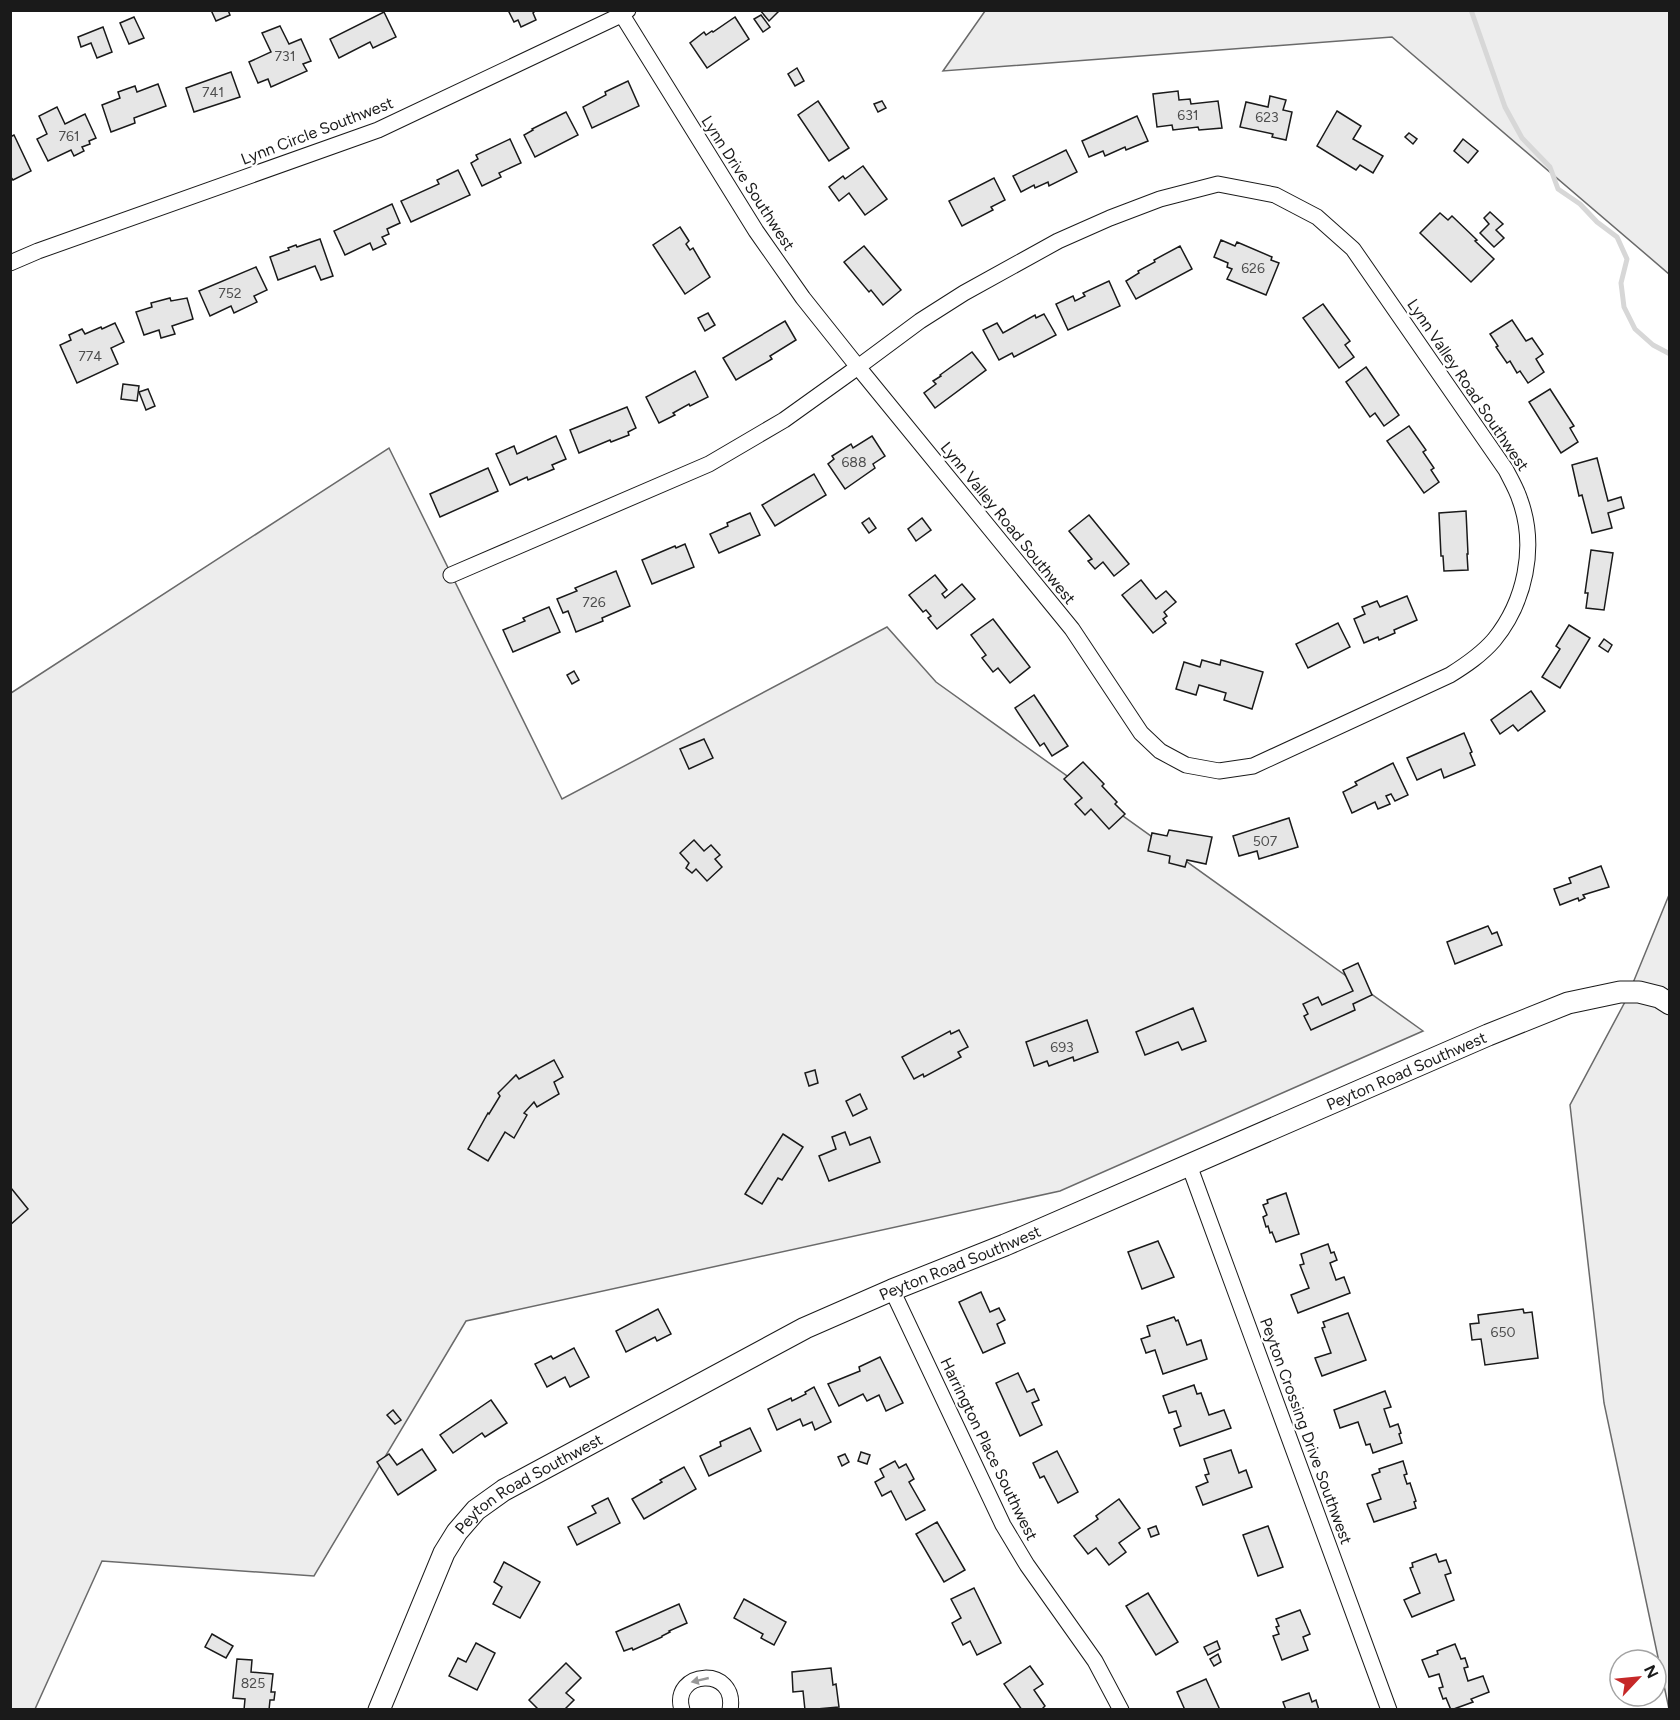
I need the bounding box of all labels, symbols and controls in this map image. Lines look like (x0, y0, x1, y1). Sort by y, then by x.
house number: 731 (275, 48, 295, 65)
house number: 741 (202, 84, 224, 101)
street label: Lynn Circle Southwest (238, 93, 396, 169)
house number: 631 (1177, 107, 1199, 124)
house number: 623 (1255, 109, 1279, 126)
street label: Lynn Drive Southwest (697, 112, 799, 254)
house number: 761 (58, 128, 80, 145)
house number: 626 (1241, 260, 1265, 277)
house number: 752 (218, 285, 242, 302)
street label: Lynn Valley Road Southwest (1403, 295, 1533, 475)
house number: 774 (78, 348, 102, 365)
street label: Lynn Valley Road Southwest (937, 438, 1079, 608)
house number: 688 (841, 454, 867, 471)
house number: 726 (582, 594, 606, 611)
house number: 507 (1253, 833, 1278, 850)
street label: Peyton Road Southwest (1323, 1027, 1489, 1114)
house number: 693 (1050, 1039, 1074, 1056)
street label: Peyton Road Southwest (876, 1221, 1043, 1304)
street label: Peyton Crossing Drive Southwest (1256, 1315, 1356, 1547)
house number: 650 (1491, 1324, 1515, 1341)
street label: Harrington Place Southwest (936, 1355, 1042, 1543)
street label: Peyton Road Southwest (451, 1429, 606, 1537)
north arrow (1608, 1648, 1668, 1708)
text: N (1640, 1662, 1662, 1681)
house number: 825 (241, 1675, 265, 1692)
one-way arrow (690, 1676, 709, 1685)

